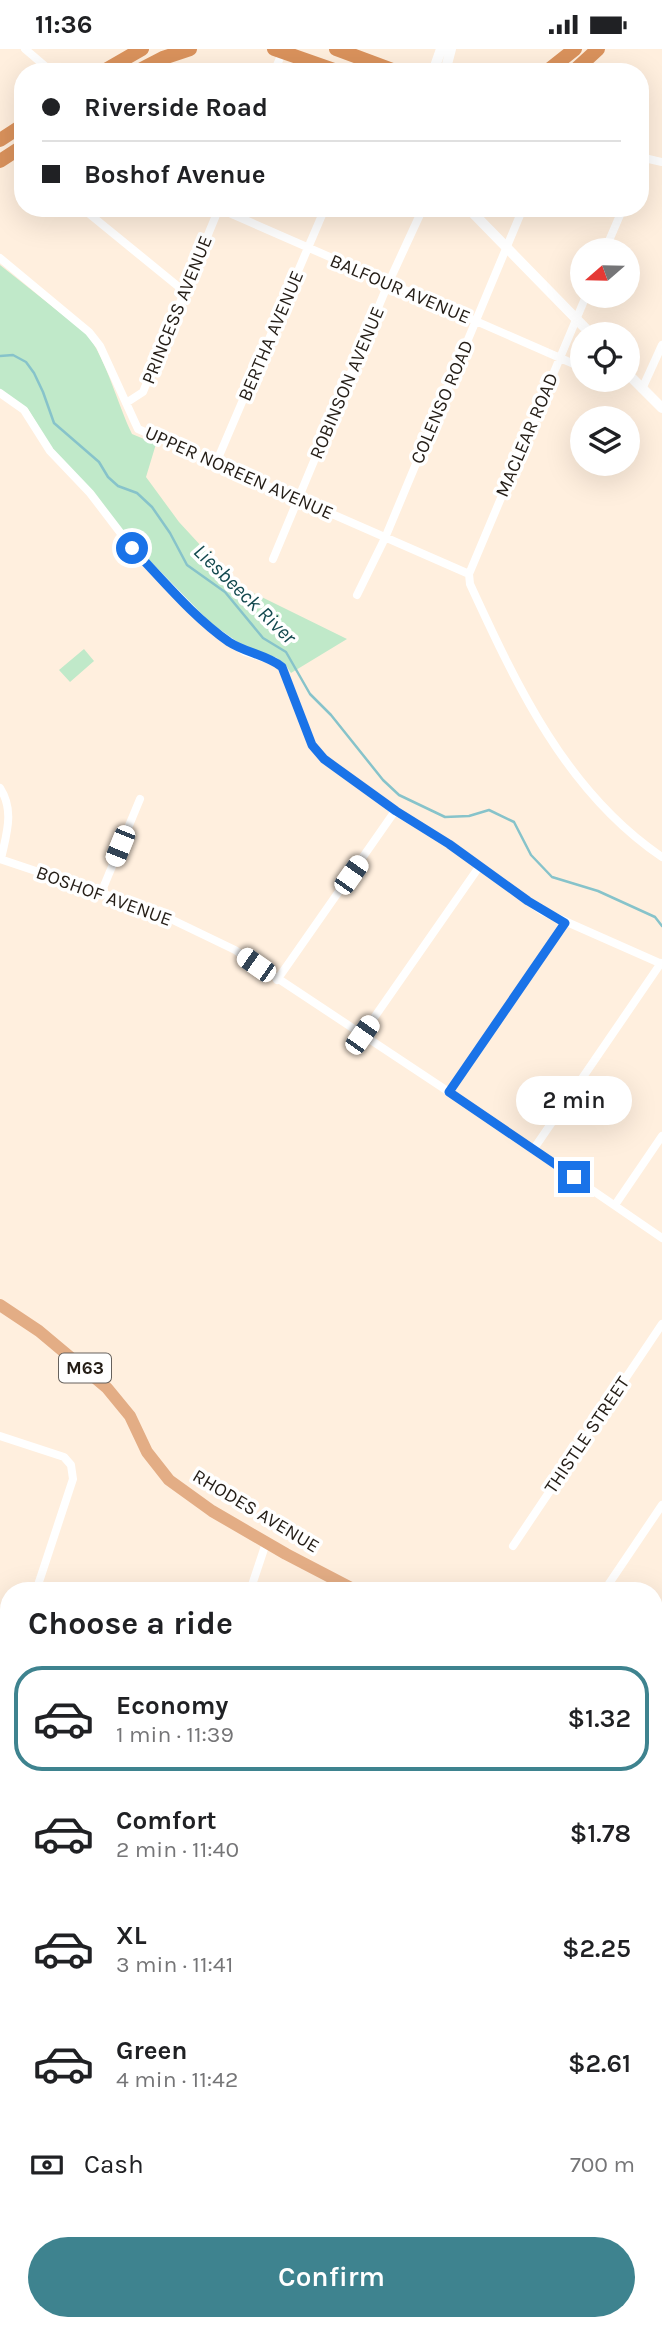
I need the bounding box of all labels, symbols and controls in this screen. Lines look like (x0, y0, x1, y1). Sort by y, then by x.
text: 11:36 (35, 9, 93, 40)
text: Riverside Road (84, 92, 268, 123)
text: Boshof Avenue (84, 159, 266, 190)
street label: PRINCESS AVENUE (137, 233, 217, 387)
north arrow (570, 238, 640, 308)
map controls (570, 238, 640, 476)
street label: BALFOUR AVENUE (327, 250, 473, 328)
street label: BERTHA AVENUE (234, 267, 308, 405)
street label: ROBINSON AVENUE (305, 304, 389, 462)
button: locate (570, 322, 640, 392)
street label: COLENSO ROAD (406, 337, 478, 467)
street label: MACLEAR ROAD (491, 370, 563, 500)
button: layers (570, 406, 640, 476)
street label: UPPER NOREEN AVENUE (141, 421, 337, 525)
route start (116, 532, 148, 564)
water label: Liesbeeck River (189, 539, 302, 649)
car (103, 823, 138, 869)
car (331, 852, 372, 898)
street label: BOSHOF AVENUE (33, 861, 175, 931)
car (233, 944, 280, 986)
car (342, 1012, 383, 1058)
callout: 2 min (516, 1075, 632, 1125)
text: 2 min (543, 1087, 605, 1114)
route end (558, 1161, 590, 1193)
road number: M63 (59, 1353, 111, 1383)
street label: THISTLE STREET (540, 1372, 634, 1498)
street label: RHODES AVENUE (189, 1465, 323, 1557)
text: Choose a ride (28, 1605, 233, 1642)
icon: car (32, 1687, 95, 1750)
text: Economy (116, 1690, 228, 1721)
text: $1.32 (568, 1703, 631, 1734)
text: 1 min · 11:39 (116, 1721, 234, 1748)
icon: car (32, 1802, 95, 1865)
text: Comfort (116, 1805, 217, 1836)
text: $1.78 (570, 1818, 631, 1849)
text: 2 min · 11:40 (116, 1836, 239, 1863)
icon: car (32, 1917, 95, 1980)
text: XL (116, 1920, 147, 1951)
text: $2.25 (562, 1933, 631, 1964)
text: 3 min · 11:41 (116, 1951, 233, 1978)
icon: car (32, 2032, 95, 2095)
text: Green (116, 2035, 188, 2066)
text: $2.61 (568, 2048, 631, 2079)
text: 4 min · 11:42 (116, 2066, 238, 2093)
icon: cash (28, 2146, 66, 2184)
text: Cash (84, 2149, 144, 2180)
text: 700 m (570, 2151, 635, 2178)
button: Confirm (28, 2237, 635, 2317)

